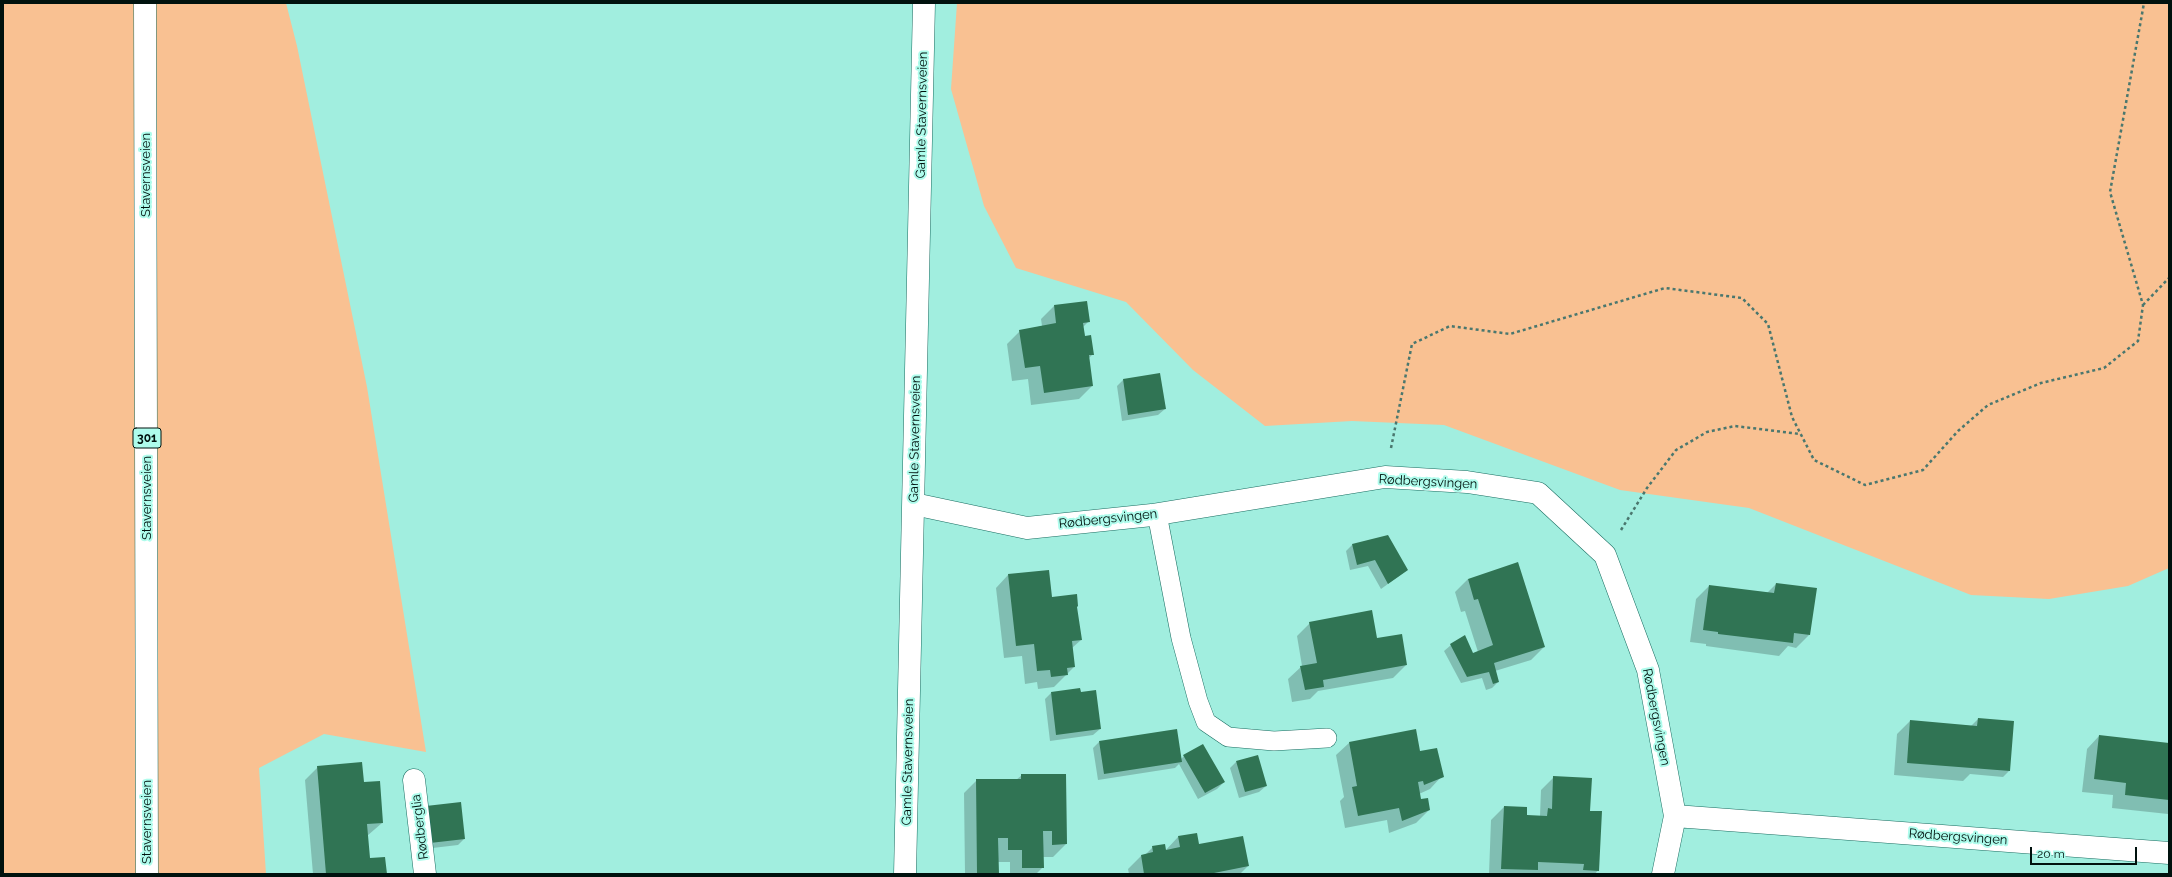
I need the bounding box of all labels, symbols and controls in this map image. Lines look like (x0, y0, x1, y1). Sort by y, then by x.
street label: Gamle Stavernsveien (913, 51, 931, 179)
street label: Stavernsveien (138, 133, 154, 217)
street label: Gamle Stavernsveien (906, 375, 924, 503)
road number: 301 (133, 428, 161, 448)
street label: Stavernsveien (139, 456, 155, 540)
street label: Rødbergsvingen (1378, 472, 1478, 492)
street label: Rødbergsvingen (1058, 506, 1158, 532)
street label: Rødbergsvingen (1639, 667, 1673, 767)
street label: Gamle Stavernsveien (899, 698, 917, 826)
street label: Stavernsveien (139, 780, 155, 864)
street label: Rødberglia (408, 793, 432, 861)
street label: Rødbergsvingen (1908, 826, 2008, 848)
scale bar (2032, 839, 2139, 865)
text: 20 m (2037, 847, 2065, 861)

